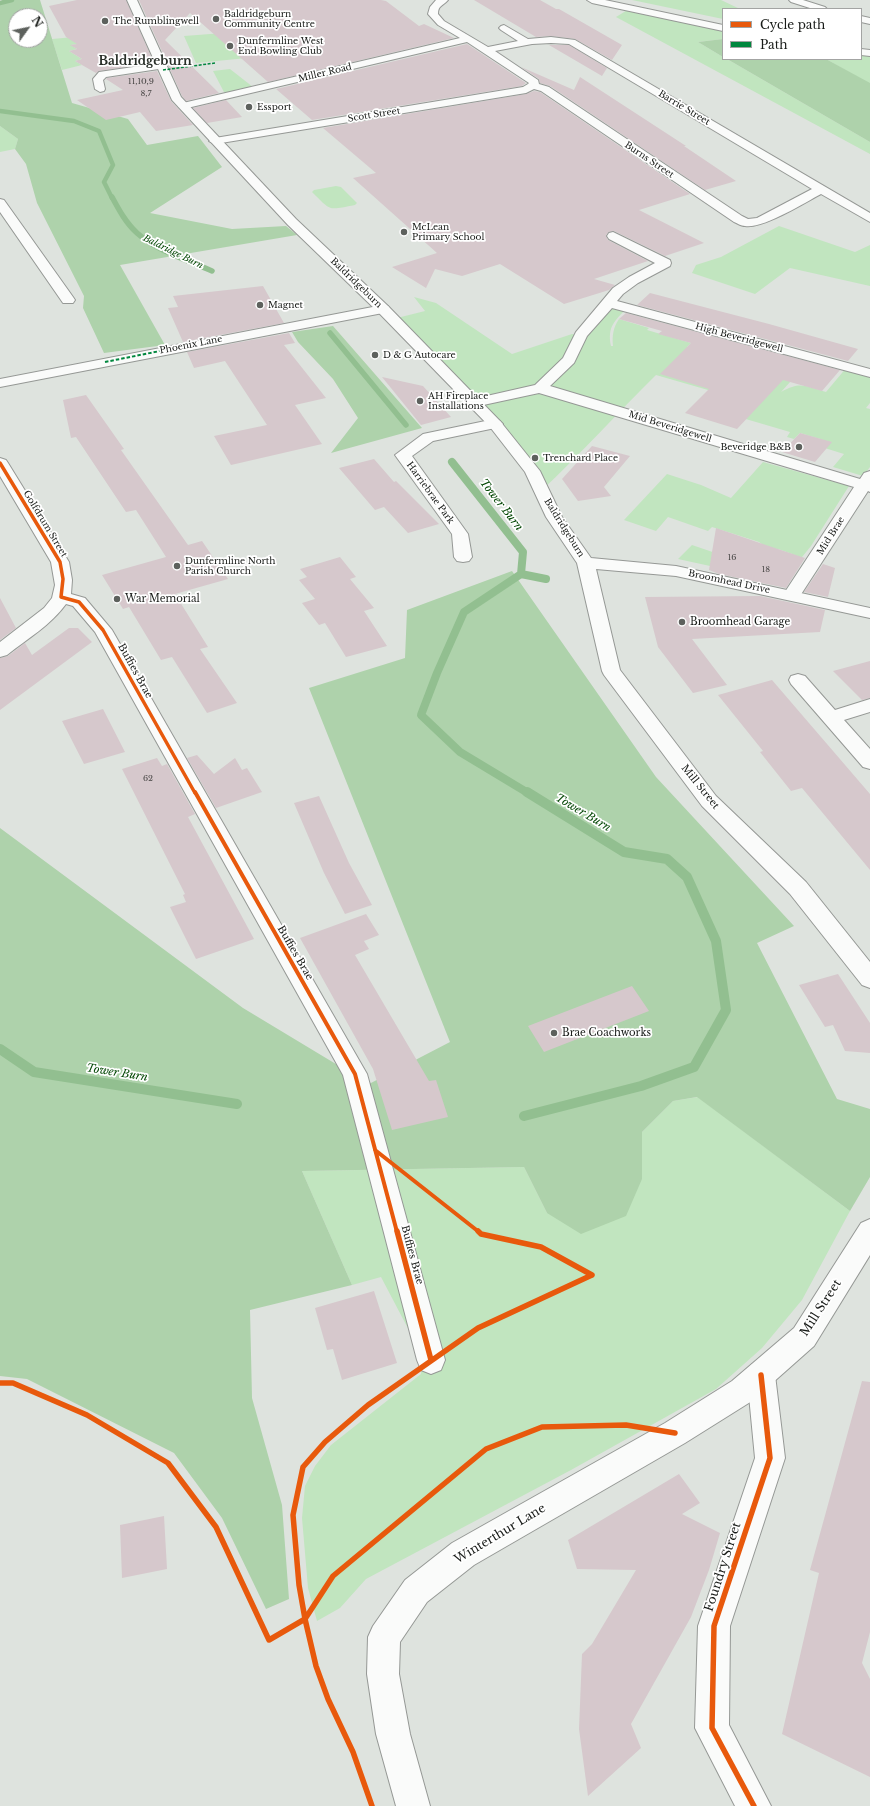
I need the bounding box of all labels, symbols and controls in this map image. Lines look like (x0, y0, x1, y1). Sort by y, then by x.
north arrow (8, 8, 48, 48)
legend (722, 8, 862, 60)
place label: Baldridgeburn Community Centre (224, 9, 315, 30)
text: N (29, 14, 46, 30)
marker: Baldridgeburn Community Centre (211, 14, 221, 24)
marker: The Rumblingwell (100, 16, 110, 26)
place label: The Rumblingwell (113, 16, 199, 26)
text: Cycle path (760, 17, 825, 32)
place label: Dunfermline West End Bowling Club (238, 36, 323, 57)
text: Path (760, 37, 788, 52)
marker: Dunfermline West End Bowling Club (225, 41, 235, 51)
district label: Baldridgeburn (98, 55, 192, 69)
street label: Miller Road (297, 62, 353, 84)
house number: 11,10,9 (128, 77, 154, 87)
street label: Barrie Street (656, 88, 712, 128)
house number: 8,7 (141, 89, 151, 99)
marker: Essport (244, 102, 254, 112)
place label: Essport (257, 102, 291, 112)
street label: Scott Street (347, 106, 401, 124)
street label: Burns Street (622, 140, 676, 180)
place label: McLean Primary School (412, 222, 484, 243)
marker: McLean Primary School (399, 227, 409, 237)
water label: Baldridge Burn (141, 233, 205, 271)
street label: Baldridgeburn (328, 256, 384, 310)
marker: Magnet (255, 300, 265, 310)
place label: Magnet (268, 300, 303, 310)
street label: High Beveridgewell (694, 321, 784, 355)
street label: Phoenix Lane (159, 334, 223, 356)
marker: D & G Autocare (370, 350, 380, 360)
place label: D & G Autocare (383, 350, 456, 360)
place label: AH Fireplace Installations (428, 391, 488, 412)
marker: AH Fireplace Installations (415, 396, 425, 406)
street label: Mid Beveridgewell (627, 409, 713, 445)
place label: Beveridge B&B (720, 442, 791, 452)
marker: Beveridge B&B (794, 442, 804, 452)
marker: Trenchard Place (530, 453, 540, 463)
place label: Trenchard Place (543, 453, 618, 463)
street label: Harriebrae Park (404, 460, 456, 526)
water label: Tower Burn (477, 477, 525, 533)
street label: Golfdrum Street (21, 489, 69, 559)
street label: Baldridgeburn (542, 497, 586, 559)
street label: Mid Brae (815, 515, 847, 557)
house number: 16 (728, 553, 736, 563)
place label: Dunfermline North Parish Church (185, 556, 275, 577)
marker: Dunfermline North Parish Church (172, 561, 182, 571)
house number: 18 (762, 565, 770, 575)
street label: Broomhead Drive (687, 568, 771, 596)
place label: War Memorial (125, 593, 200, 605)
marker: War Memorial (112, 594, 122, 604)
place label: Broomhead Garage (690, 616, 790, 628)
marker: Broomhead Garage (677, 617, 687, 627)
street label: Buffies Brae (115, 641, 155, 701)
street label: Mill Street (678, 762, 722, 812)
house number: 62 (143, 774, 153, 784)
water label: Tower Burn (553, 791, 613, 835)
street label: Buffies Brae (275, 924, 315, 982)
place label: Brae Coachworks (562, 1027, 651, 1039)
marker: Brae Coachworks (549, 1028, 559, 1038)
water label: Tower Burn (85, 1062, 149, 1084)
street label: Buffies Brae (398, 1224, 426, 1286)
street label: Mill Street (797, 1277, 845, 1339)
street label: Winterthur Lane (452, 1501, 548, 1567)
street label: Foundry Street (702, 1521, 744, 1613)

